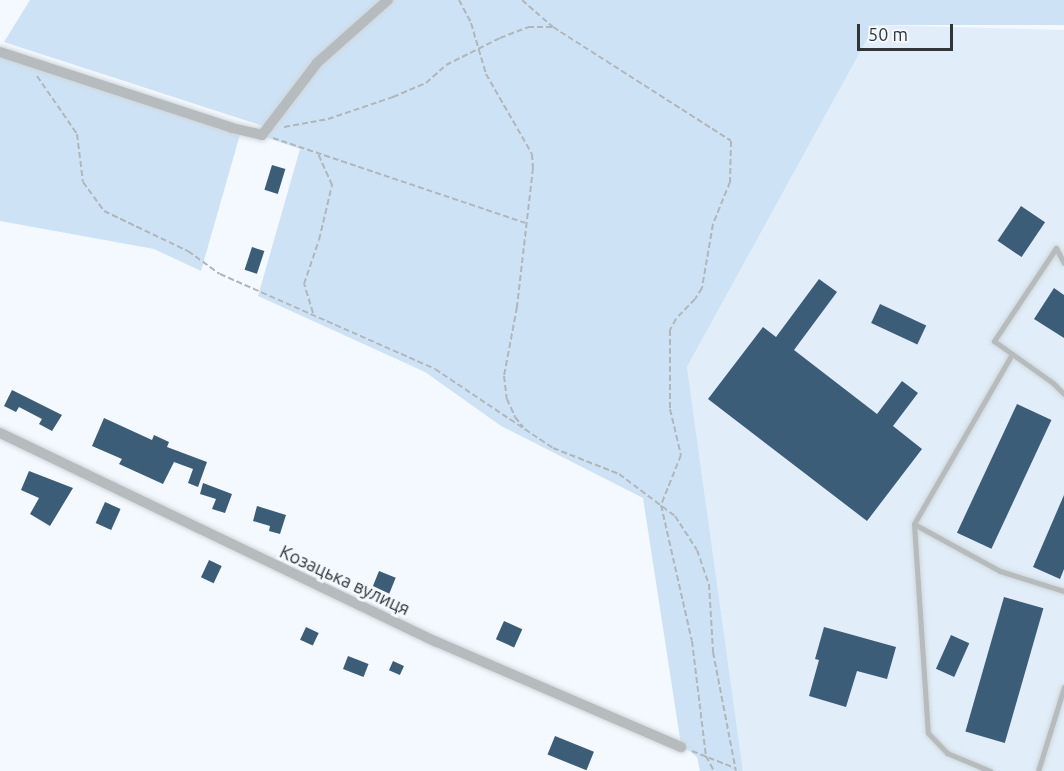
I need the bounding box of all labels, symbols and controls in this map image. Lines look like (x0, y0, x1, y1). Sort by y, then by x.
scale bar (860, 12, 956, 50)
text: 50 m (868, 24, 908, 44)
street label: Козацька вулиця (277, 540, 413, 620)

